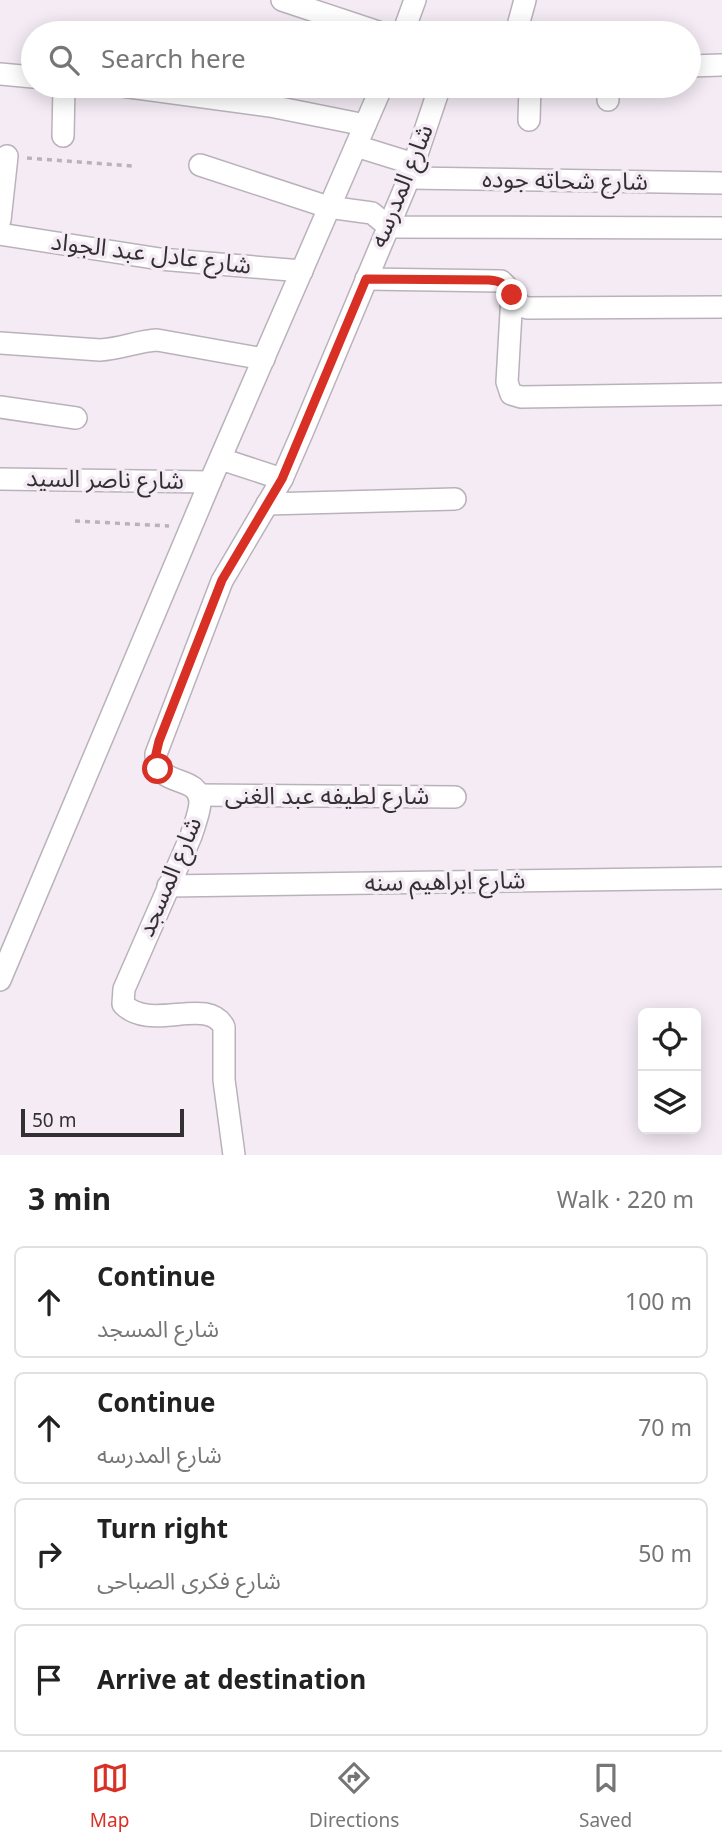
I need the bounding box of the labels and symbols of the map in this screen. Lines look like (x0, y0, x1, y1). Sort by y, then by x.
street label: شارع المدرسه (354, 116, 450, 256)
street label: شارع شحاته جوده (482, 154, 648, 208)
street label: شارع عادل عبد الجواد (48, 216, 254, 292)
route end (496, 279, 527, 310)
street label: شارع ناصر السيد (26, 453, 184, 507)
route start (142, 753, 173, 784)
street label: شارع لطيفه عبد الغنى (225, 771, 429, 822)
street label: شارع المسجد (122, 808, 218, 946)
street label: شارع ابراهيم سنه (364, 855, 526, 909)
scale bar (21, 1106, 184, 1138)

